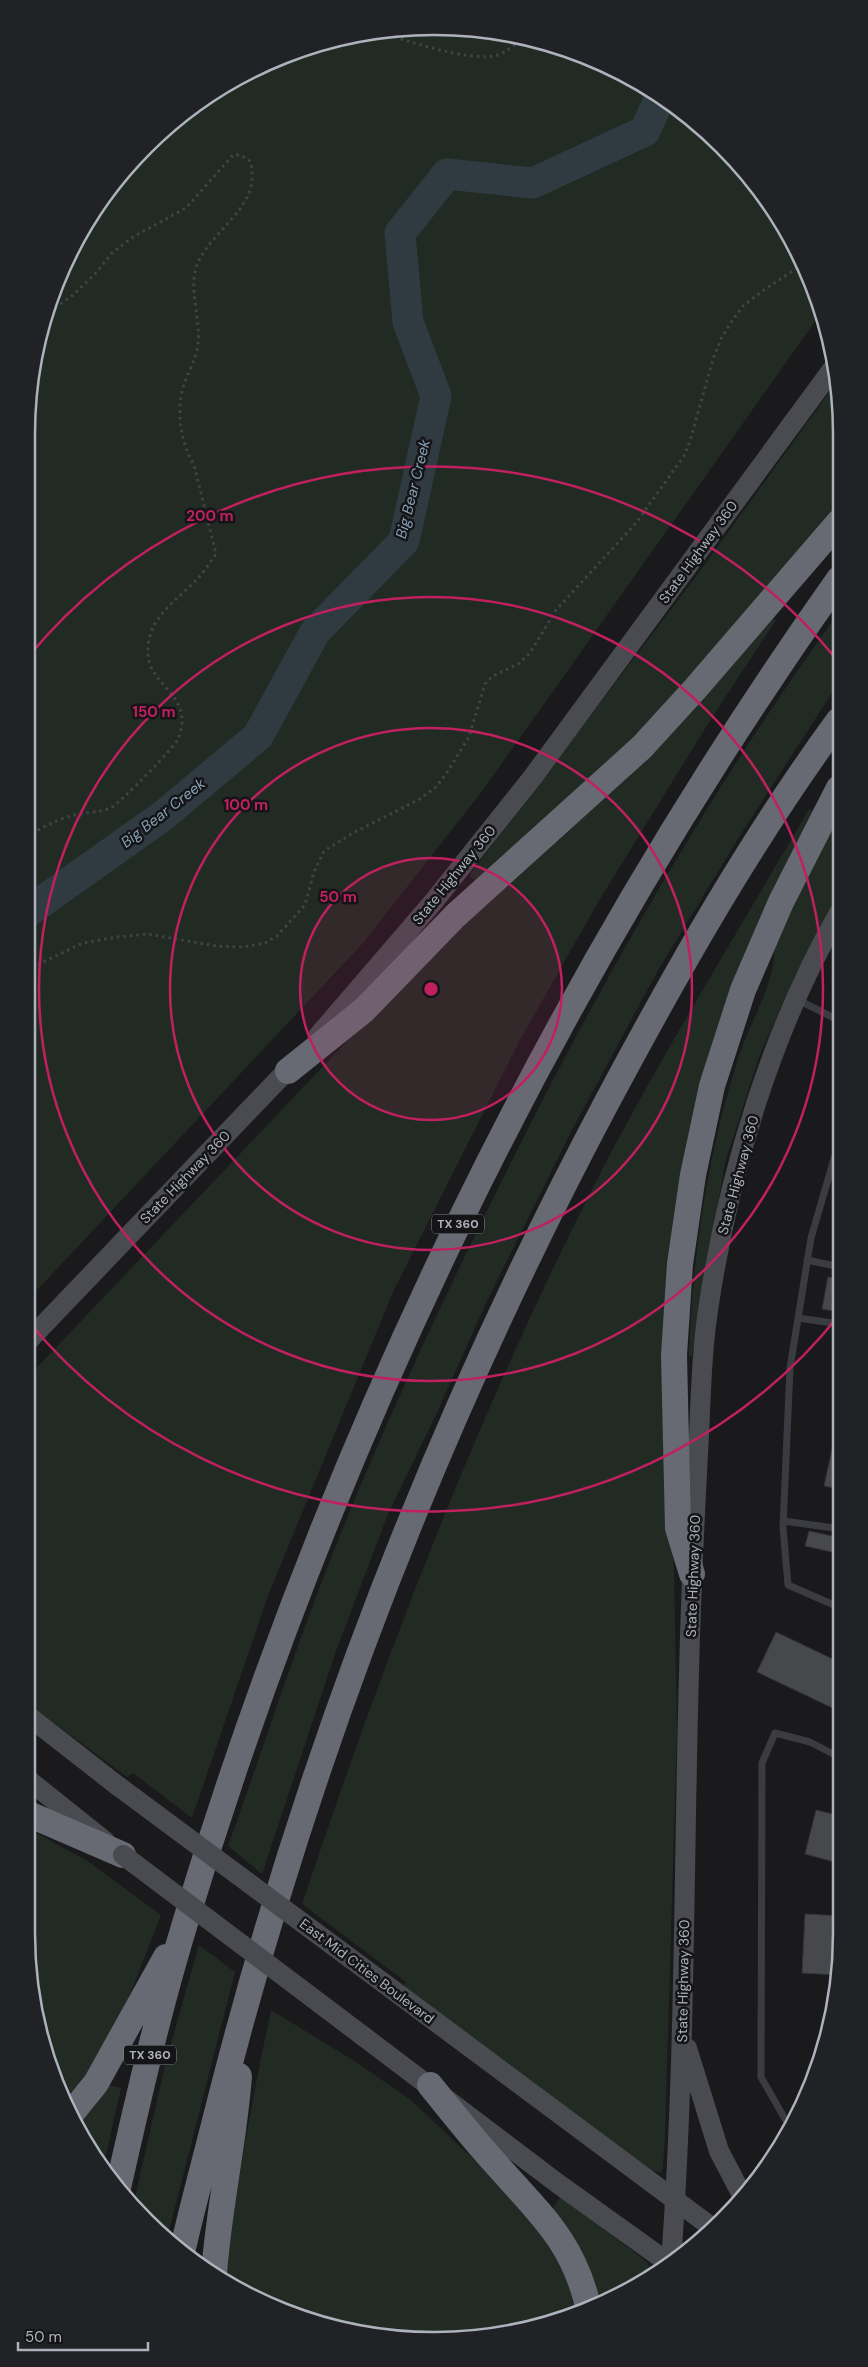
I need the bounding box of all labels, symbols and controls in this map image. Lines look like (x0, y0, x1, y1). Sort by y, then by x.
water label: Big Bear Creek (391, 437, 435, 541)
street label: State Highway 360 (655, 497, 741, 607)
text: 200 m (186, 506, 234, 526)
text: 150 m (133, 702, 176, 722)
water label: Big Bear Creek (117, 774, 210, 852)
text: 100 m (224, 795, 268, 815)
street label: State Highway 360 (408, 822, 500, 928)
text: 50 m (319, 887, 357, 907)
centre of rings (422, 980, 440, 998)
street label: State Highway 360 (713, 1113, 763, 1237)
street label: State Highway 360 (136, 1127, 234, 1227)
road number: TX 360 (432, 1214, 484, 1234)
street label: State Highway 360 (682, 1514, 704, 1638)
street label: East Mid Cities Boulevard (296, 1914, 438, 2028)
street label: State Highway 360 (673, 1919, 693, 2043)
road number: TX 360 (124, 2046, 176, 2064)
scale bar (18, 2320, 148, 2352)
text: 50 m (25, 2327, 62, 2347)

